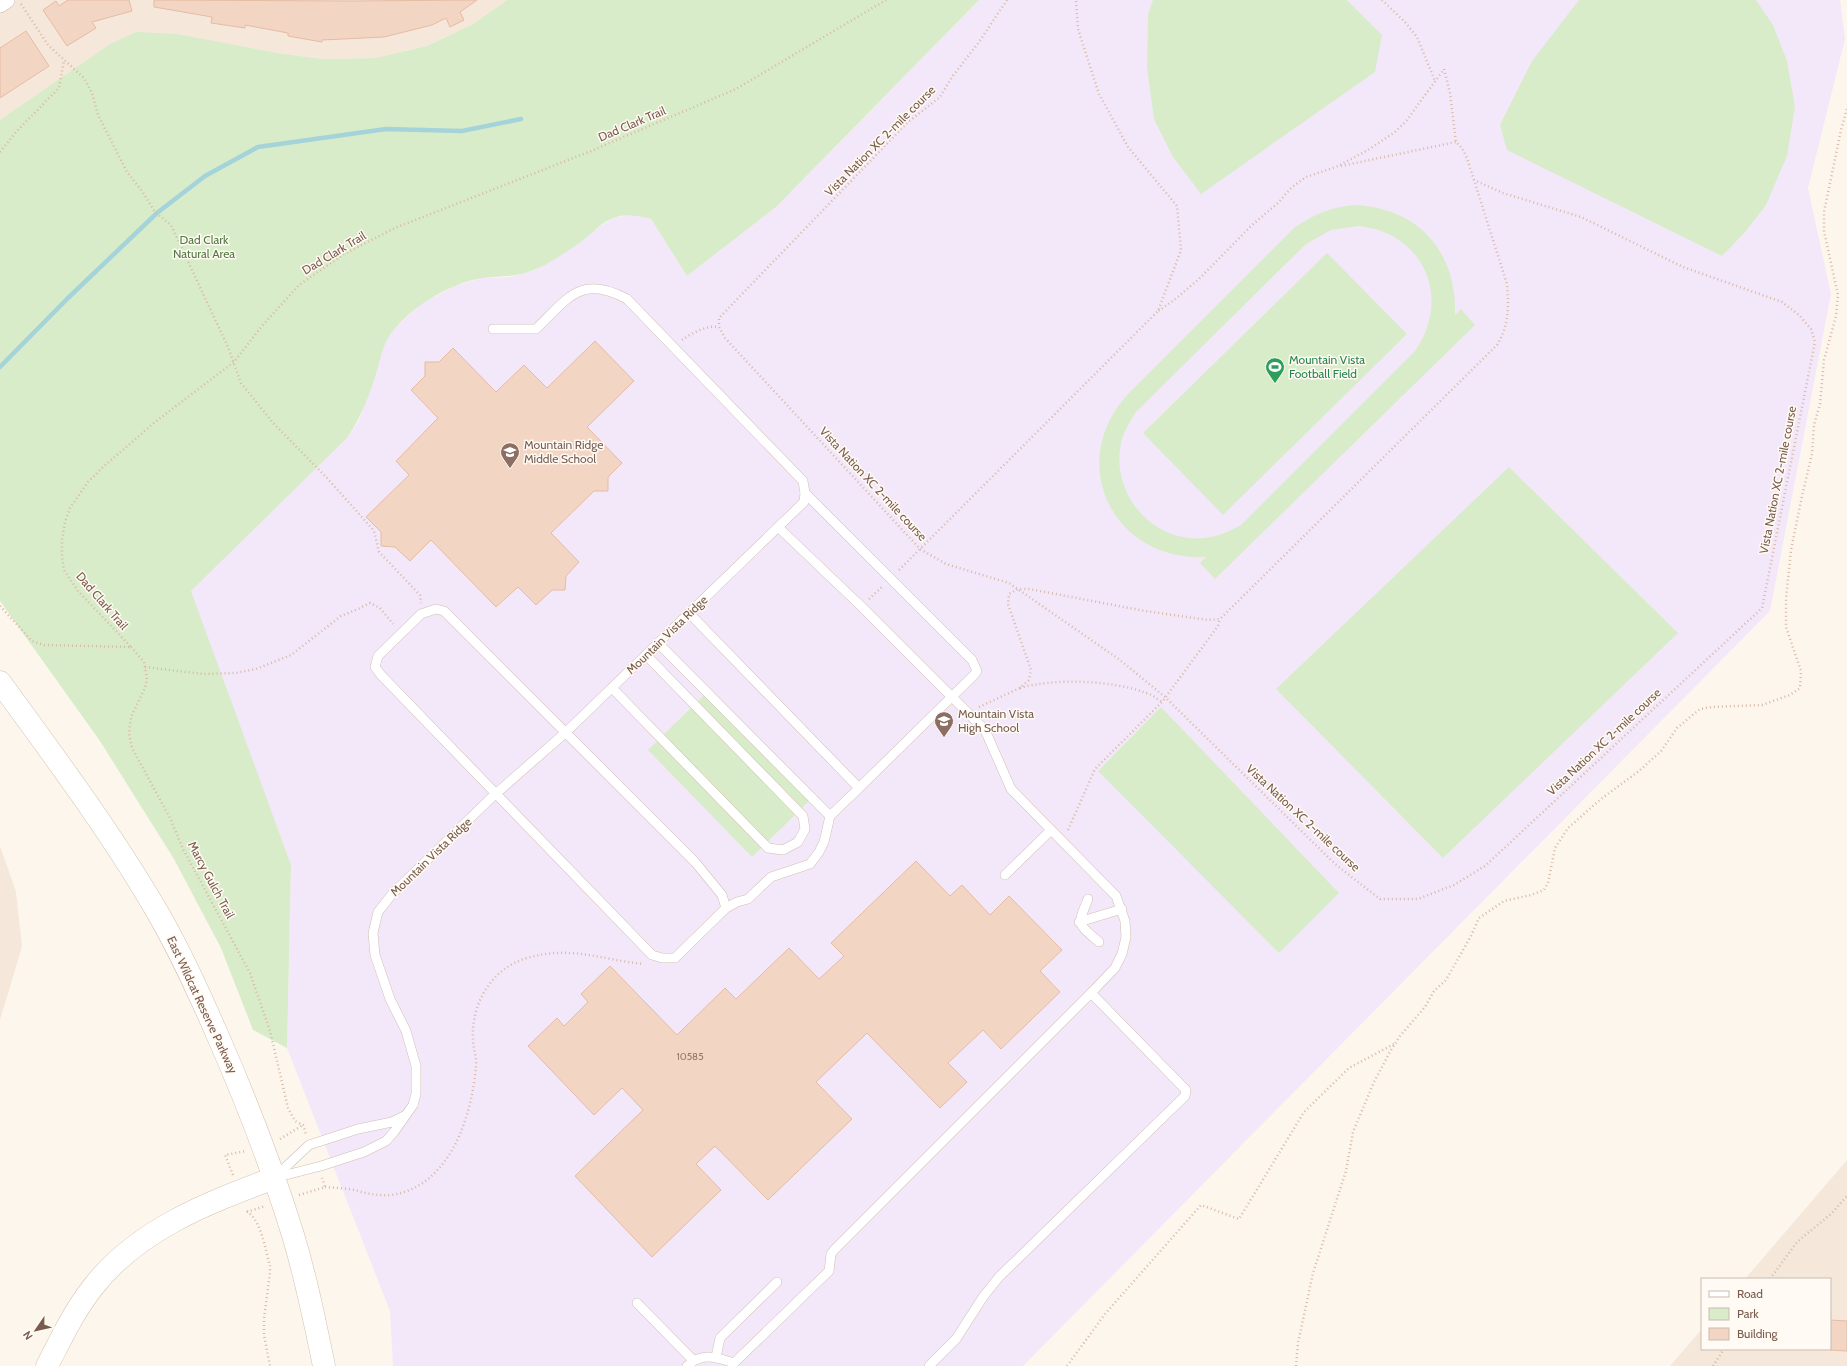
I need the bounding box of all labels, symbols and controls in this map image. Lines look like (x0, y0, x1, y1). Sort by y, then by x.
street label: Vista Nation XC 2-mile course (821, 82, 938, 199)
street label: Dad Clark Trail (596, 103, 668, 144)
street label: Dad Clark Trail (299, 228, 369, 277)
park label: Dad Clark Natural Area (173, 232, 235, 261)
place label: Mountain Vista Football Field (1289, 352, 1365, 381)
sports icon: Mountain Vista Football Field (1264, 356, 1286, 384)
street label: Vista Nation XC 2-mile course (1756, 405, 1799, 555)
street label: Vista Nation XC 2-mile course (817, 424, 930, 544)
place label: Mountain Ridge Middle School (524, 437, 603, 466)
school or university icon: Mountain Ridge Middle School (499, 441, 521, 469)
street label: Dad Clark Trail (73, 569, 132, 633)
street label: Mountain Vista Ridge (623, 592, 710, 677)
street label: Vista Nation XC 2-mile course (1544, 685, 1664, 798)
place label: Mountain Vista High School (958, 706, 1034, 735)
school or university icon: Mountain Vista High School (933, 710, 955, 738)
street label: Vista Nation XC 2-mile course (1243, 761, 1363, 874)
street label: Mountain Vista Ridge (387, 814, 474, 899)
street label: Marcy Gulch Trail (185, 839, 238, 921)
street label: East Wildcat Reserve Parkway (164, 934, 241, 1076)
house number: 10585 (676, 1050, 704, 1063)
legend (1701, 1278, 1831, 1350)
text: Road (1737, 1286, 1763, 1301)
text: Park (1737, 1306, 1759, 1321)
north arrow (16, 1310, 56, 1350)
text: Building (1737, 1326, 1779, 1341)
text: N (20, 1328, 36, 1343)

